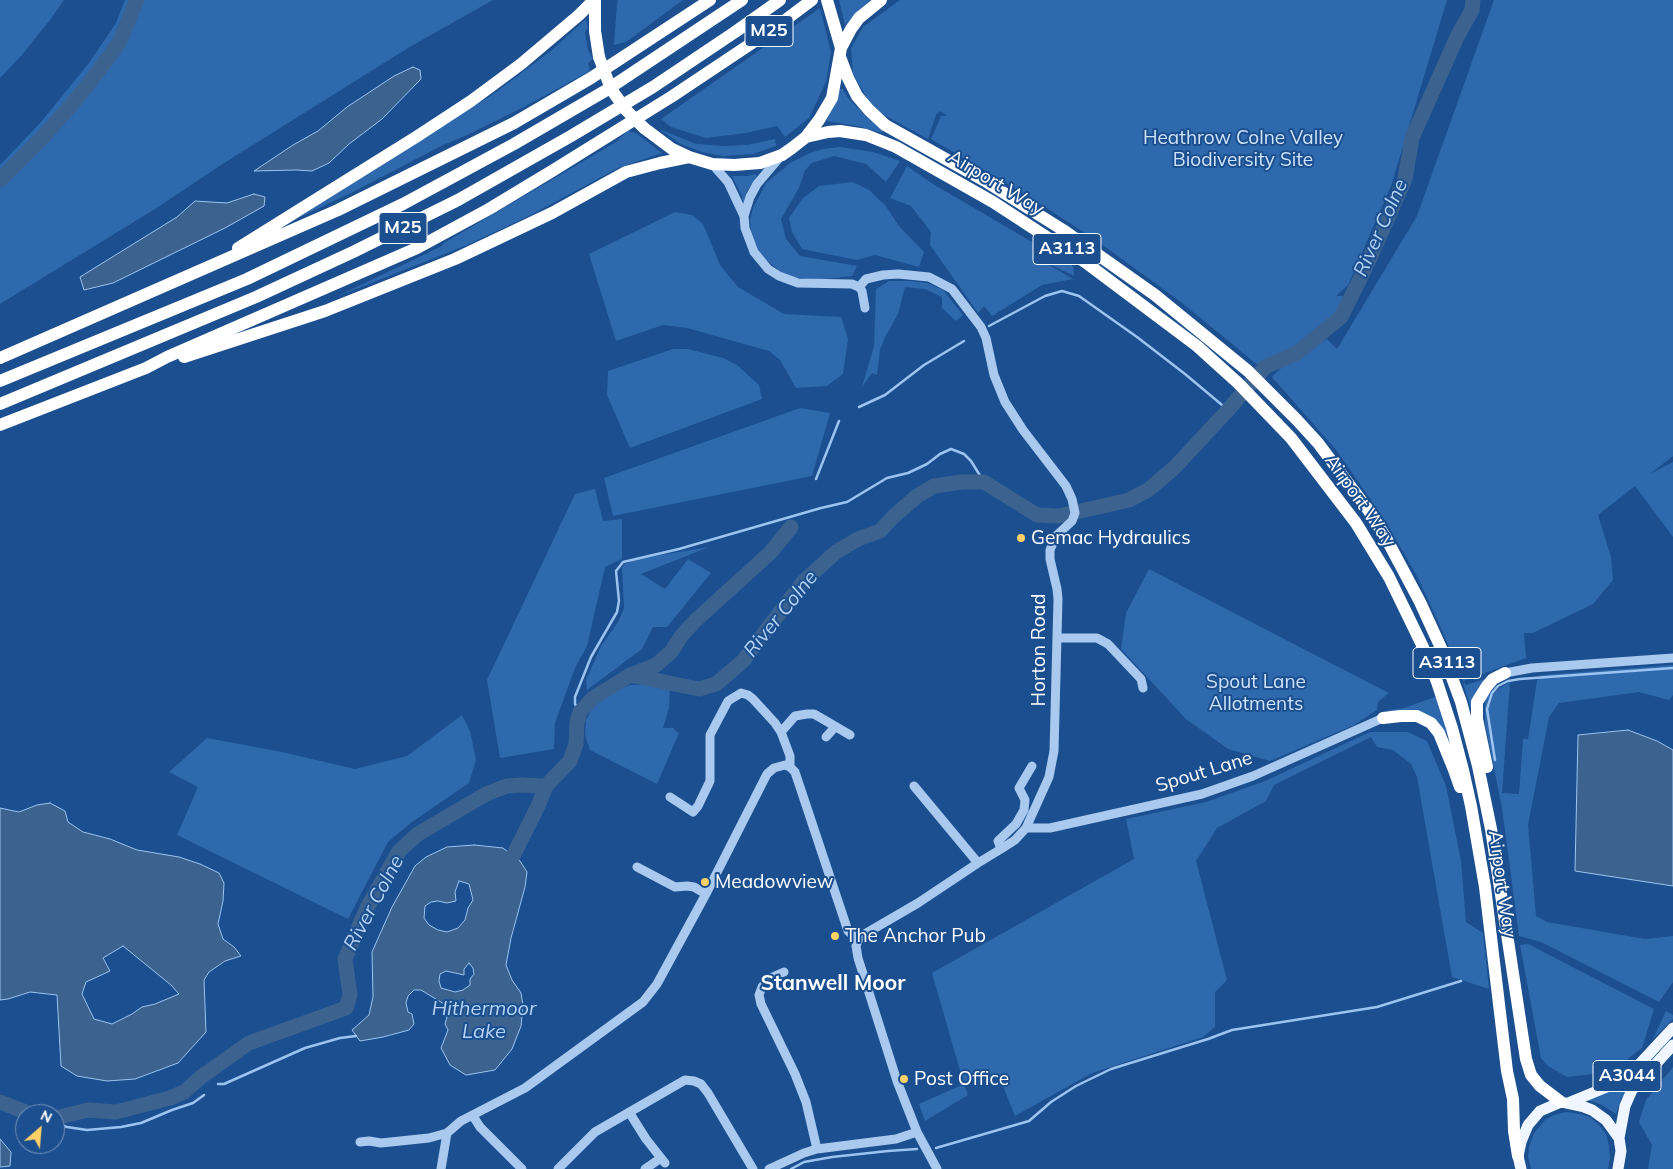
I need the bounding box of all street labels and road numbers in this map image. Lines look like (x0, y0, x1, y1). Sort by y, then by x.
road number: M25 (745, 16, 793, 46)
street label: Airport Way (944, 145, 1048, 221)
road number: M25 (379, 212, 427, 244)
road number: A3113 (1033, 233, 1101, 264)
street label: Airport Way (1320, 450, 1400, 552)
street label: Horton Road (1028, 594, 1050, 706)
road number: A3113 (1413, 648, 1481, 678)
street label: Spout Lane (1153, 746, 1255, 798)
street label: Airport Way (1483, 829, 1521, 939)
road number: A3044 (1593, 1060, 1661, 1092)

